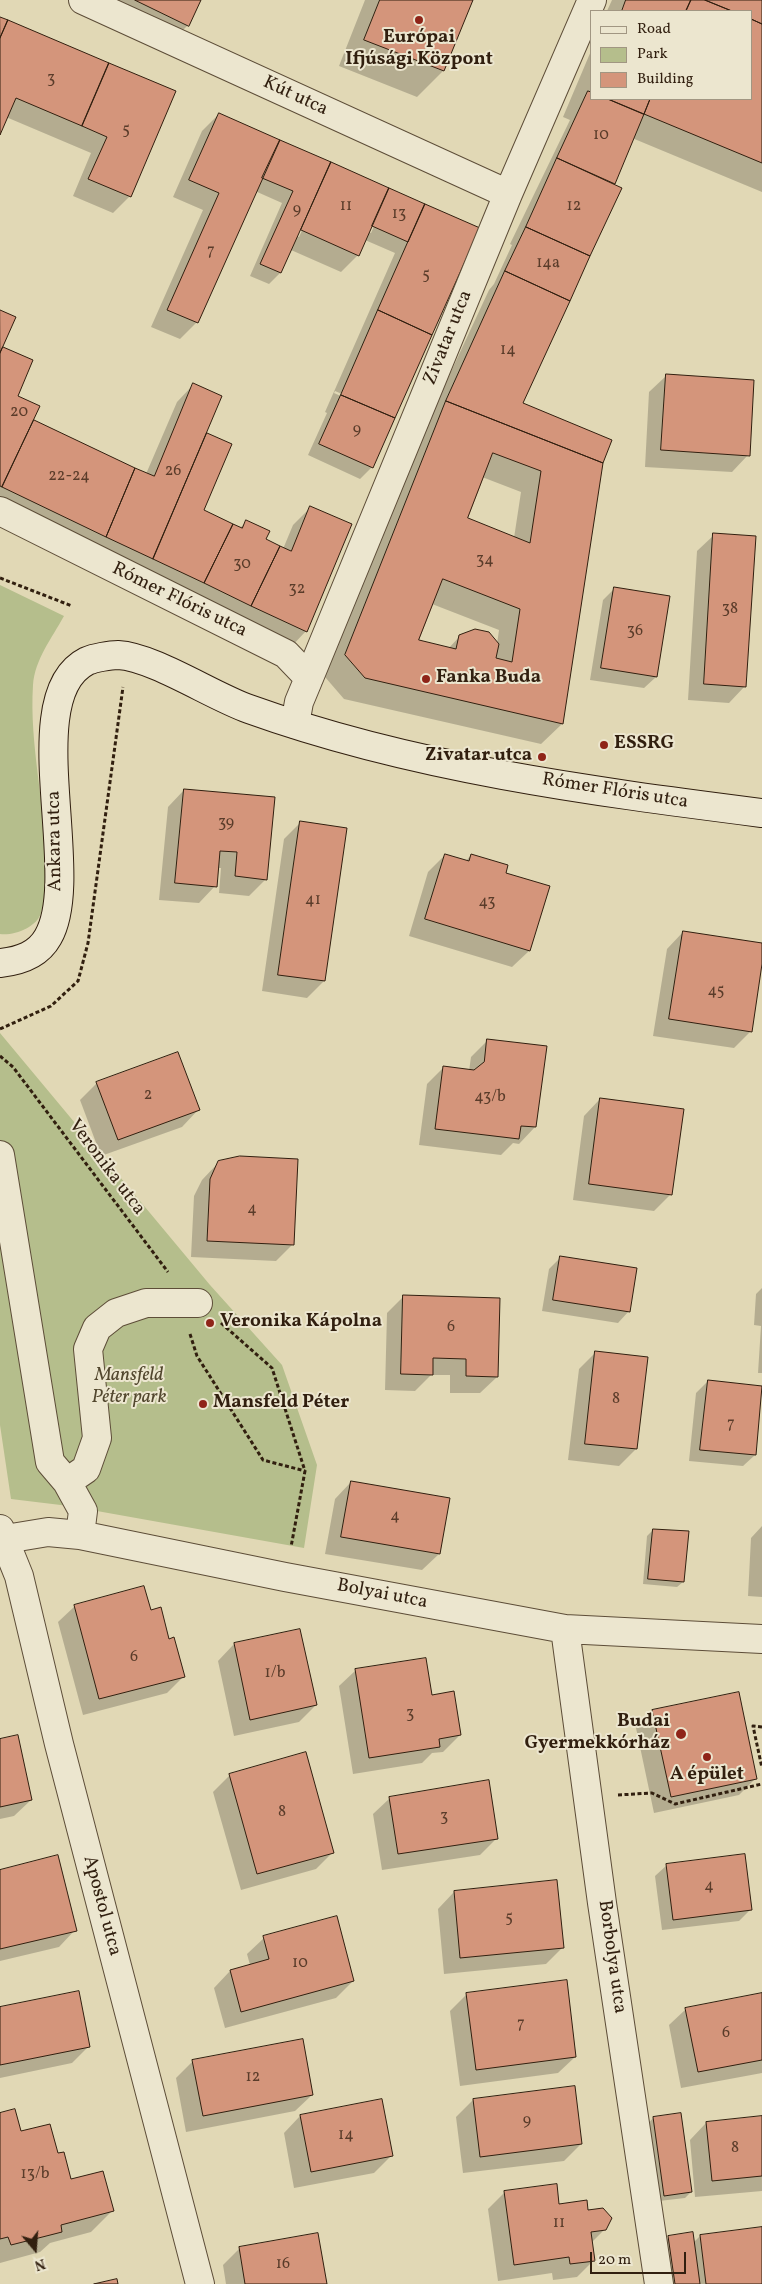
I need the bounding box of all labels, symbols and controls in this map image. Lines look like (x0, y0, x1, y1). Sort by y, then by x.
legend (590, 10, 752, 100)
marker: Európai Ifjúsági Központ (413, 14, 425, 26)
text: Road (637, 19, 671, 40)
place label: Európai Ifjúsági Központ (345, 28, 493, 72)
text: Park (637, 44, 668, 65)
text: Building (637, 69, 693, 90)
house number: 3 (47, 70, 55, 90)
street label: Kút utca (259, 72, 331, 122)
house number: 5 (122, 121, 130, 141)
house number: 10 (593, 126, 609, 146)
house number: 11 (340, 197, 352, 217)
house number: 12 (567, 197, 581, 217)
house number: 9 (293, 201, 301, 221)
house number: 13 (392, 205, 406, 225)
house number: 7 (207, 242, 215, 262)
house number: 14a (536, 254, 560, 274)
house number: 5 (422, 266, 430, 286)
street label: Zivatar utca (420, 287, 478, 389)
house number: 14 (500, 341, 516, 361)
house number: 20 (10, 403, 28, 423)
house number: 9 (353, 421, 361, 441)
house number: 26 (165, 462, 181, 482)
house number: 22-24 (48, 467, 90, 487)
house number: 34 (476, 551, 494, 571)
house number: 30 (233, 555, 251, 575)
street label: Rómer Flóris utca (108, 558, 250, 644)
house number: 32 (289, 580, 305, 600)
house number: 38 (722, 600, 738, 620)
house number: 36 (627, 622, 643, 642)
place label: Fanka Buda (436, 668, 541, 690)
marker: Fanka Buda (420, 673, 432, 685)
place label: ESSRG (614, 734, 674, 756)
marker: ESSRG (598, 739, 610, 751)
place label: Zivatar utca (425, 746, 532, 768)
marker: Zivatar utca (536, 751, 548, 763)
street label: Rómer Flóris utca (540, 769, 690, 815)
street label: Ankara utca (44, 790, 68, 892)
house number: 39 (218, 814, 234, 834)
house number: 41 (305, 891, 321, 911)
house number: 43 (478, 893, 496, 913)
house number: 45 (708, 982, 724, 1002)
house number: 2 (144, 1086, 152, 1106)
house number: 43/b (474, 1088, 506, 1108)
street label: Veronika utca (63, 1116, 149, 1220)
house number: 4 (247, 1200, 257, 1220)
place label: Veronika Kápolna (220, 1312, 382, 1334)
marker: Veronika Kápolna (204, 1317, 216, 1329)
house number: 6 (447, 1318, 455, 1338)
park label: Mansfeld Péter park (91, 1366, 167, 1410)
house number: 8 (612, 1390, 620, 1410)
place label: Mansfeld Péter (213, 1393, 349, 1415)
marker: Mansfeld Péter (197, 1398, 209, 1410)
house number: 7 (727, 1415, 735, 1435)
house number: 4 (390, 1507, 400, 1527)
street label: Bolyai utca (335, 1575, 429, 1615)
house number: 6 (130, 1648, 138, 1668)
house number: 1/b (265, 1664, 285, 1684)
house number: 3 (406, 1705, 414, 1725)
place label: Budai Gyermekkórház (525, 1712, 670, 1756)
marker: Budai Gyermekkórház (674, 1727, 688, 1741)
marker: A épület (701, 1751, 713, 1763)
place label: A épület (670, 1765, 744, 1787)
house number: 8 (278, 1803, 286, 1823)
house number: 3 (440, 1808, 448, 1828)
street label: Apostol utca (77, 1853, 125, 1959)
house number: 4 (704, 1877, 714, 1897)
street label: Borbolya utca (592, 1899, 630, 2015)
house number: 5 (505, 1909, 513, 1929)
house number: 10 (292, 1954, 308, 1974)
house number: 7 (517, 2015, 525, 2035)
house number: 6 (722, 2024, 730, 2044)
house number: 12 (246, 2068, 260, 2088)
house number: 9 (523, 2112, 531, 2132)
house number: 14 (338, 2126, 354, 2146)
house number: 8 (731, 2139, 739, 2159)
house number: 13/b (20, 2165, 50, 2185)
house number: 11 (553, 2214, 565, 2234)
north arrow (10, 2224, 60, 2274)
scale bar (592, 2242, 688, 2274)
text: 20 m (598, 2250, 631, 2271)
text: N (32, 2253, 48, 2274)
house number: 16 (276, 2255, 290, 2275)

